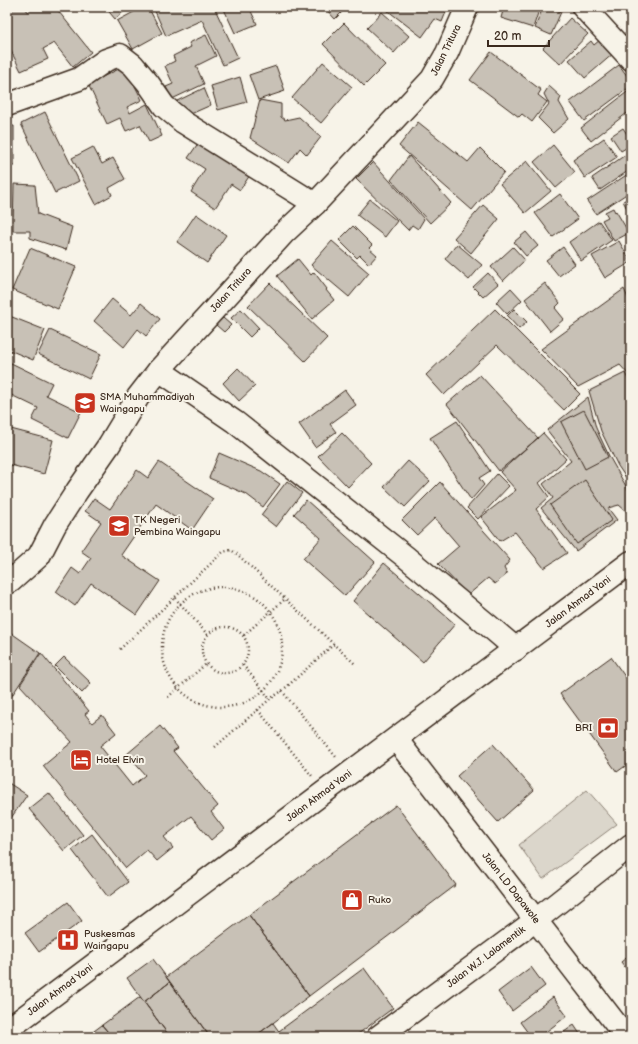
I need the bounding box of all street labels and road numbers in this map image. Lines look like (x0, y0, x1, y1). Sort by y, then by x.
street label: Jalan Tritura (428, 22, 464, 78)
street label: Jalan Tritura (208, 265, 254, 315)
street label: Jalan Ahmad Yani (543, 573, 613, 631)
street label: Jalan Ahmad Yani (284, 767, 354, 825)
street label: Jalan LD Dapawole (479, 850, 543, 926)
street label: Jalan W.J. Lalamentik (444, 923, 528, 990)
street label: Jalan Ahmad Yani (25, 961, 95, 1019)

